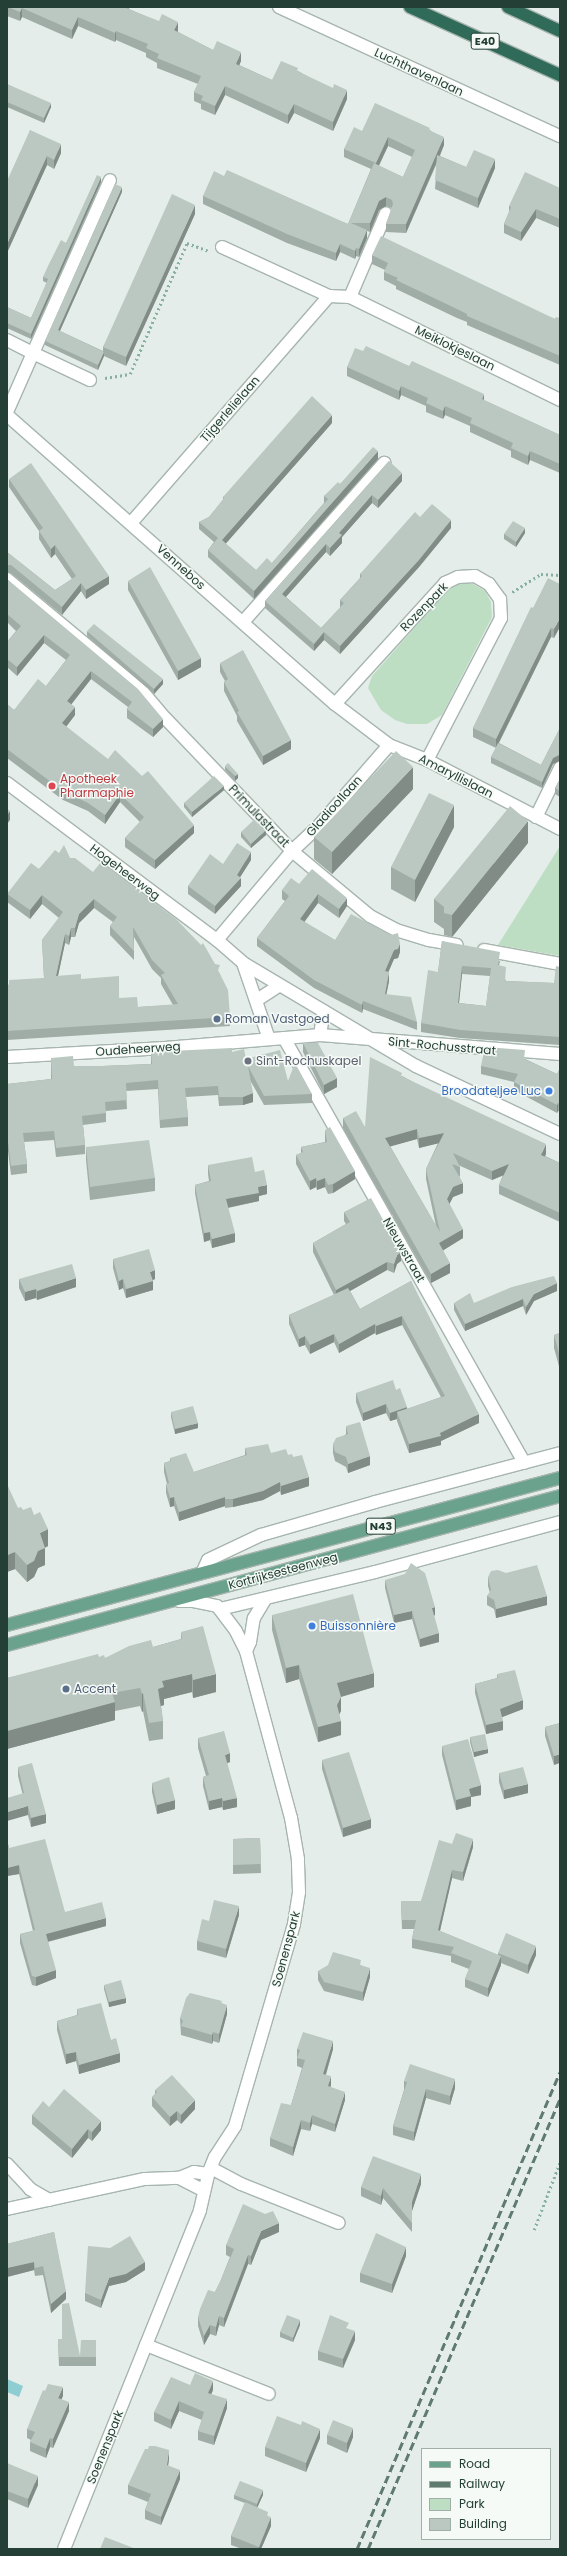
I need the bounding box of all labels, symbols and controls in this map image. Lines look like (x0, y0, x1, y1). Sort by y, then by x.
road number: E40 (470, 32, 500, 50)
street label: Luchthavenlaan (372, 45, 466, 99)
street label: Meiklokjeslaan (413, 322, 497, 374)
street label: Tijgerlelielaan (197, 373, 263, 445)
street label: Vennebos (154, 541, 208, 593)
street label: Rozenpark (397, 580, 451, 634)
street label: Amaryllislaan (416, 751, 496, 801)
place label: Apotheek Pharmaphie (60, 772, 134, 800)
street label: Gladioollaan (303, 773, 365, 839)
marker: Apotheek Pharmaphie (47, 781, 57, 791)
street label: Primulastraat (226, 782, 292, 850)
street label: Hogeheerweg (87, 841, 163, 903)
place label: Roman Vastgoed (225, 1012, 330, 1026)
marker: Roman Vastgoed (212, 1014, 222, 1024)
street label: Sint-Rochusstraat (387, 1034, 497, 1058)
street label: Oudeheerweg (95, 1039, 181, 1059)
place label: Sint-Rochuskapel (256, 1054, 361, 1068)
marker: Sint-Rochuskapel (243, 1056, 253, 1066)
place label: Broodateljee Luc (442, 1084, 541, 1098)
marker: Broodateljee Luc (544, 1086, 554, 1096)
street label: Nieuwstraat (380, 1215, 428, 1285)
road number: N43 (365, 1517, 397, 1535)
street label: Kortrijksesteenweg (227, 1549, 339, 1593)
place label: Buissonnière (320, 1619, 396, 1633)
marker: Buissonnière (307, 1621, 317, 1631)
place label: Accent (74, 1682, 116, 1696)
marker: Accent (61, 1684, 71, 1694)
street label: Soenenspark (269, 1909, 303, 1989)
street label: Soenenspark (84, 2408, 126, 2486)
legend (421, 2448, 551, 2540)
text: Road (459, 2455, 490, 2472)
text: Railway (459, 2475, 505, 2492)
text: Park (459, 2495, 485, 2512)
text: Building (459, 2515, 507, 2532)

